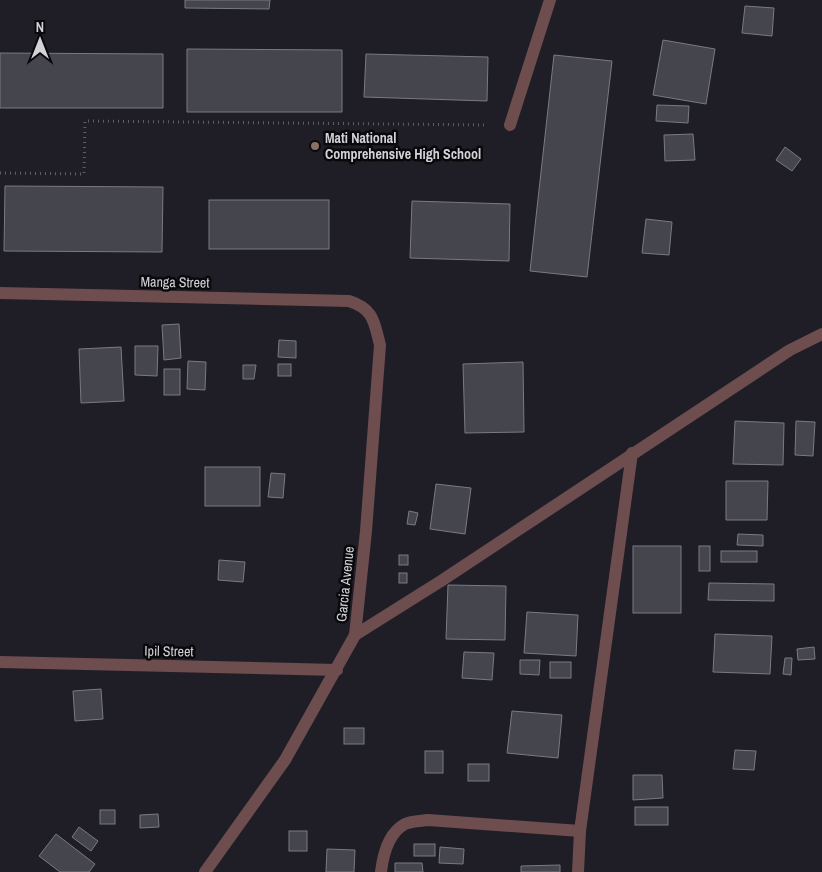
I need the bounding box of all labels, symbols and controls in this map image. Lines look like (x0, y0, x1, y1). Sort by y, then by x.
north arrow (15, 15, 65, 65)
text: N (36, 18, 44, 36)
place label: Mati National Comprehensive High School (325, 129, 481, 163)
marker: Mati National Comprehensive High School (309, 140, 321, 152)
street label: Manga Street (140, 272, 210, 292)
street label: Garcia Avenue (332, 545, 358, 623)
street label: Ipil Street (144, 642, 194, 660)

